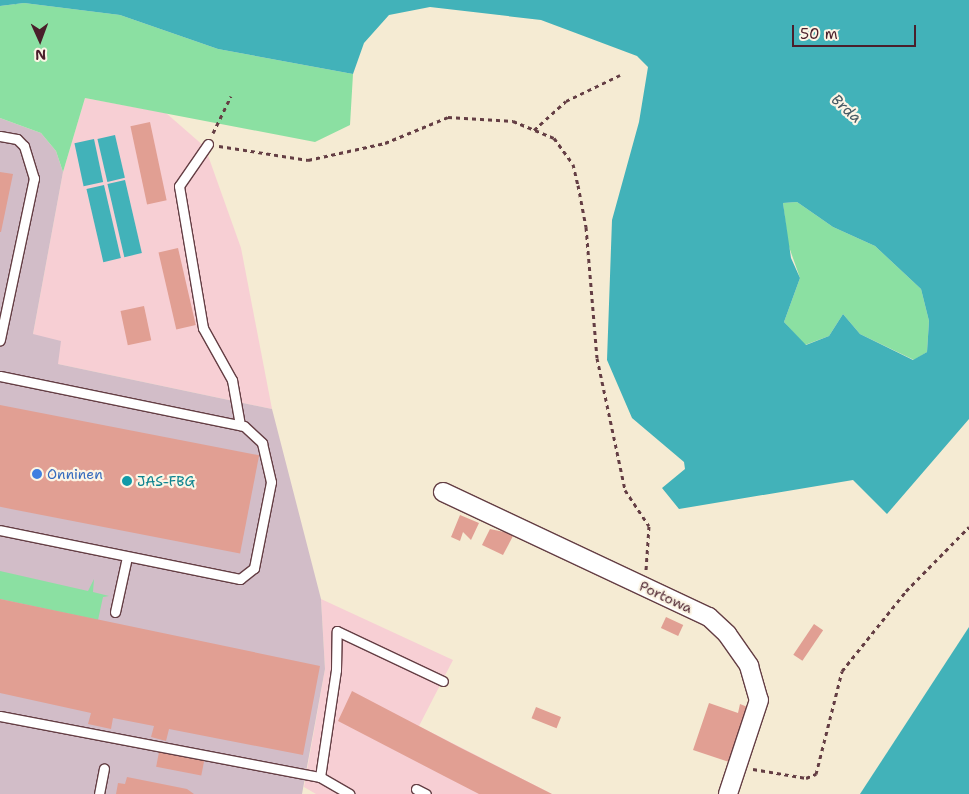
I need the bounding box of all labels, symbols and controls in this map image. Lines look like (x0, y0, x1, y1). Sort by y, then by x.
north arrow (15, 15, 65, 65)
scale bar (794, 15, 918, 47)
text: 50 m (800, 24, 838, 44)
text: N (35, 46, 46, 64)
water label: Brda (827, 91, 865, 127)
place label: Onninen (47, 466, 103, 482)
marker: Onninen (31, 468, 43, 480)
place label: JAS-FBG (137, 473, 195, 489)
marker: JAS-FBG (121, 475, 133, 487)
street label: Portowa (637, 577, 695, 617)

